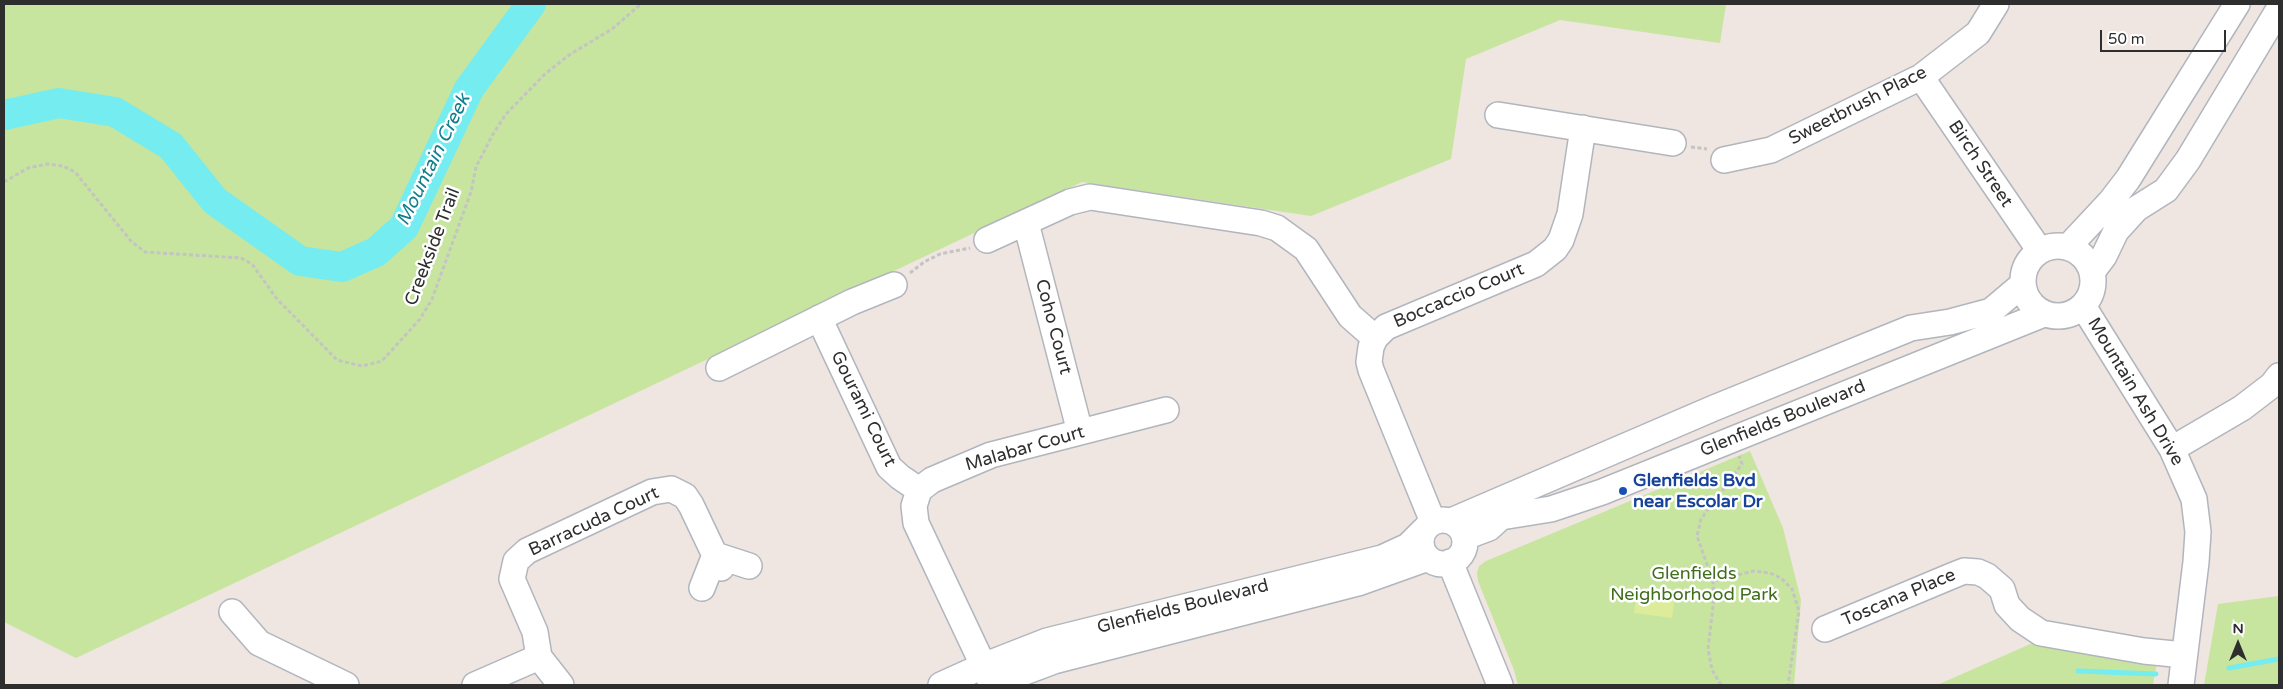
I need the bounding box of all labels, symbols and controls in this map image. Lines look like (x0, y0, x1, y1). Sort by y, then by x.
scale bar (2103, 20, 2229, 52)
text: 50 m (2108, 30, 2145, 48)
street label: Sweetbrush Place (1786, 62, 1930, 150)
water label: Mountain Creek (392, 90, 476, 230)
street label: Birch Street (1943, 116, 2017, 212)
street label: Creekside Trail (401, 185, 465, 309)
street label: Boccaccio Court (1390, 259, 1528, 333)
street label: Coho Court (1030, 277, 1076, 377)
street label: Mountain Ash Drive (2082, 314, 2188, 470)
street label: Gourami Court (826, 348, 900, 470)
street label: Glenfields Boulevard (1697, 376, 1869, 462)
street label: Malabar Court (963, 422, 1087, 476)
place label: Glenfields Bvd near Escolar Dr (1633, 470, 1763, 512)
street label: Barracuda Court (525, 482, 663, 562)
marker: Glenfields Bvd near Escolar Dr (1617, 485, 1629, 497)
park label: Glenfields Neighborhood Park (1610, 563, 1778, 606)
street label: Toscana Place (1839, 564, 1959, 632)
street label: Glenfields Boulevard (1095, 575, 1271, 639)
north arrow (2213, 619, 2263, 669)
text: N (2232, 620, 2244, 637)

